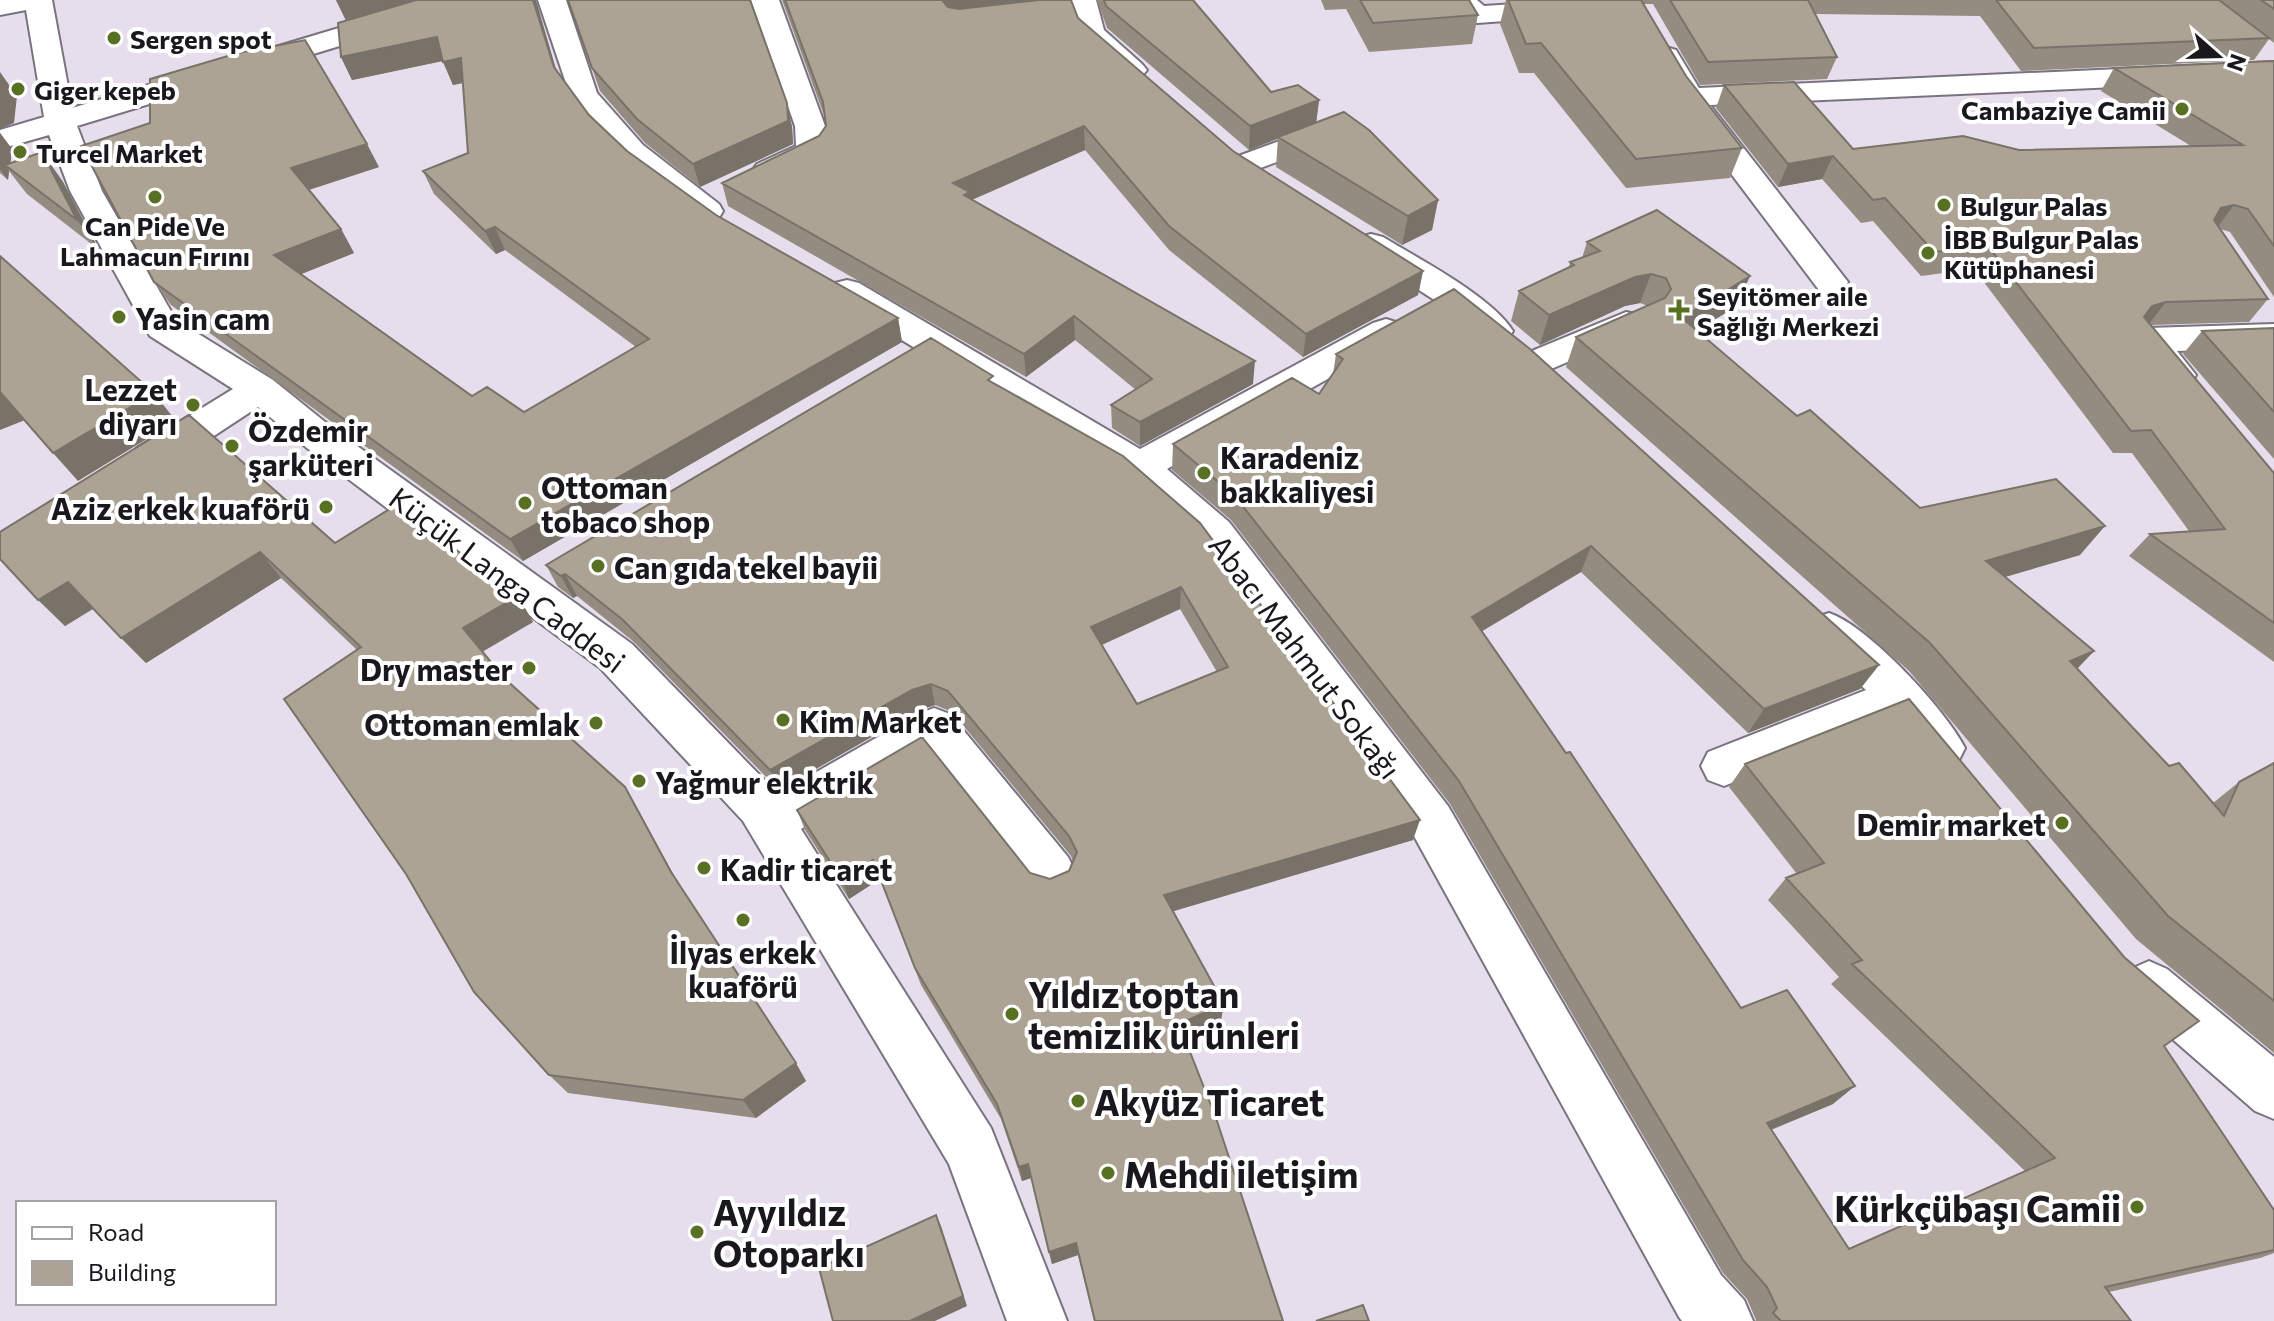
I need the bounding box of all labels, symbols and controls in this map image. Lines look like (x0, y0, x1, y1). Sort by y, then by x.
north arrow (2178, 16, 2258, 96)
place label: Sergen spot (130, 23, 272, 54)
marker: Sergen spot (105, 29, 123, 47)
text: N (2222, 51, 2253, 75)
place label: Giger kepeb (34, 74, 176, 105)
marker: Giger kepeb (9, 80, 27, 98)
place label: Cambaziye Camii (1961, 94, 2166, 125)
marker: Cambaziye Camii (2173, 100, 2191, 118)
place label: Turcel Market (36, 137, 203, 168)
marker: Turcel Market (11, 143, 29, 161)
marker: Can Pide Ve Lahmacun Fırını (146, 188, 164, 206)
place label: Bulgur Palas (1960, 190, 2107, 221)
marker: Bulgur Palas (1935, 196, 1953, 214)
place label: Can Pide Ve Lahmacun Fırını (60, 210, 250, 271)
place label: İBB Bulgur Palas Kütüphanesi (1944, 223, 2139, 284)
marker: İBB Bulgur Palas Kütüphanesi (1919, 244, 1937, 262)
place label: Seyitömer aile Sağlığı Merkezi (1697, 280, 1879, 341)
place label: Yasin cam (135, 299, 270, 336)
marker: Seyitömer aile Sağlığı Merkezi (1668, 299, 1690, 321)
marker: Yasin cam (110, 308, 128, 326)
place label: Lezzet diyarı (85, 370, 177, 441)
marker: Lezzet diyarı (184, 396, 202, 414)
place label: Özdemir şarküteri (248, 411, 374, 483)
marker: Özdemir şarküteri (223, 437, 241, 455)
place label: Karadeniz bakkaliyesi (1220, 438, 1374, 509)
marker: Karadeniz bakkaliyesi (1195, 464, 1213, 482)
place label: Ottoman tobaco shop (541, 468, 710, 539)
street label: Küçük Langa Caddesi (383, 478, 633, 680)
place label: Aziz erkek kuaförü (51, 489, 310, 526)
marker: Ottoman tobaco shop (516, 494, 534, 512)
marker: Aziz erkek kuaförü (317, 498, 335, 516)
street label: Abacı Mahmut Sokağı (1202, 527, 1410, 785)
place label: Can gıda tekel bayii (614, 548, 878, 585)
marker: Can gıda tekel bayii (589, 557, 607, 575)
place label: Dry master (360, 650, 513, 687)
marker: Dry master (520, 659, 538, 677)
place label: Kim Market (799, 702, 962, 739)
place label: Ottoman emlak (364, 705, 580, 742)
marker: Kim Market (774, 711, 792, 729)
marker: Ottoman emlak (587, 714, 605, 732)
place label: Yağmur elektrik (655, 763, 874, 800)
marker: Yağmur elektrik (630, 772, 648, 790)
place label: Demir market (1856, 805, 2046, 842)
marker: Demir market (2053, 814, 2071, 832)
place label: Kadir ticaret (720, 850, 892, 887)
marker: Kadir ticaret (695, 859, 713, 877)
marker: İlyas erkek kuaförü (734, 911, 752, 929)
place label: İlyas erkek kuaförü (670, 933, 816, 1004)
place label: Yıldız toptan temizlik ürünleri (1028, 971, 1300, 1056)
marker: Yıldız toptan temizlik ürünleri (1003, 1005, 1021, 1023)
place label: Akyüz Ticaret (1094, 1079, 1324, 1123)
marker: Akyüz Ticaret (1069, 1092, 1087, 1110)
place label: Mehdi iletişim (1124, 1151, 1358, 1196)
marker: Mehdi iletişim (1099, 1164, 1117, 1182)
place label: Kürkçübaşı Camii (1834, 1185, 2121, 1230)
place label: Ayyıldız Otoparkı (713, 1189, 865, 1274)
marker: Kürkçübaşı Camii (2128, 1198, 2146, 1216)
legend (16, 1201, 276, 1305)
text: Road (88, 1217, 144, 1246)
marker: Ayyıldız Otoparkı (688, 1223, 706, 1241)
text: Building (88, 1257, 176, 1286)

